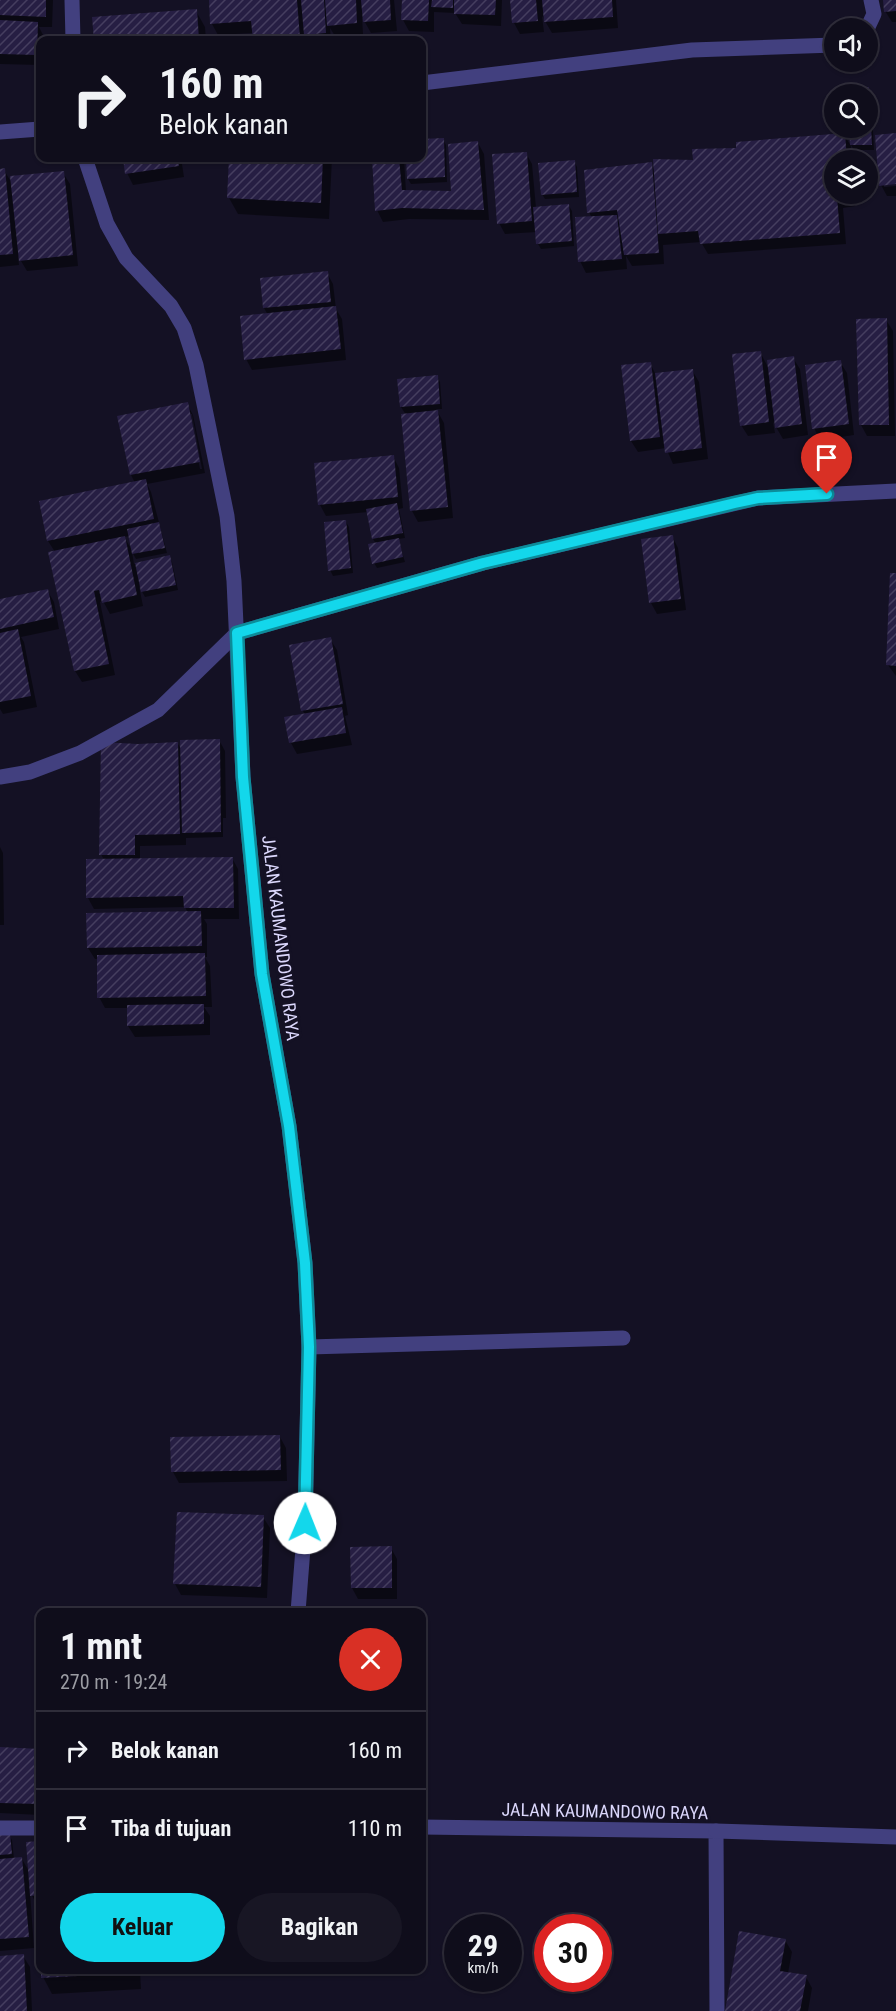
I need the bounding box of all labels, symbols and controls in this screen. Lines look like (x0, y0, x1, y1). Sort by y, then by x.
map controls (824, 18, 878, 204)
button: sound (824, 18, 878, 72)
text: 160 m (159, 59, 264, 108)
icon: right (60, 60, 138, 138)
button: search (824, 84, 878, 138)
text: Belok kanan (159, 109, 289, 141)
button: layers (824, 150, 878, 204)
pin (801, 432, 852, 494)
icon: arrive (810, 441, 843, 474)
street label: JALAN KAUMANDOWO RAYA (258, 834, 304, 1042)
position arrow (273, 1491, 337, 1555)
text: 1 mnt (60, 1626, 142, 1668)
button: close (339, 1628, 402, 1691)
text: 270 m · 19:24 (60, 1670, 167, 1694)
icon: right (60, 1734, 93, 1767)
text: Belok kanan (111, 1738, 219, 1763)
text: 160 m (348, 1738, 402, 1763)
street label: JALAN KAUMANDOWO RAYA (502, 1799, 709, 1823)
icon: arrive (60, 1812, 93, 1845)
text: Tiba di tujuan (111, 1816, 231, 1841)
text: 110 m (348, 1816, 402, 1841)
button: Keluar (60, 1893, 225, 1962)
button: Bagikan (237, 1893, 402, 1962)
speed limit sign: 30 (534, 1914, 612, 1992)
text: 29 (468, 1928, 498, 1963)
text: km/h (468, 1959, 498, 1977)

